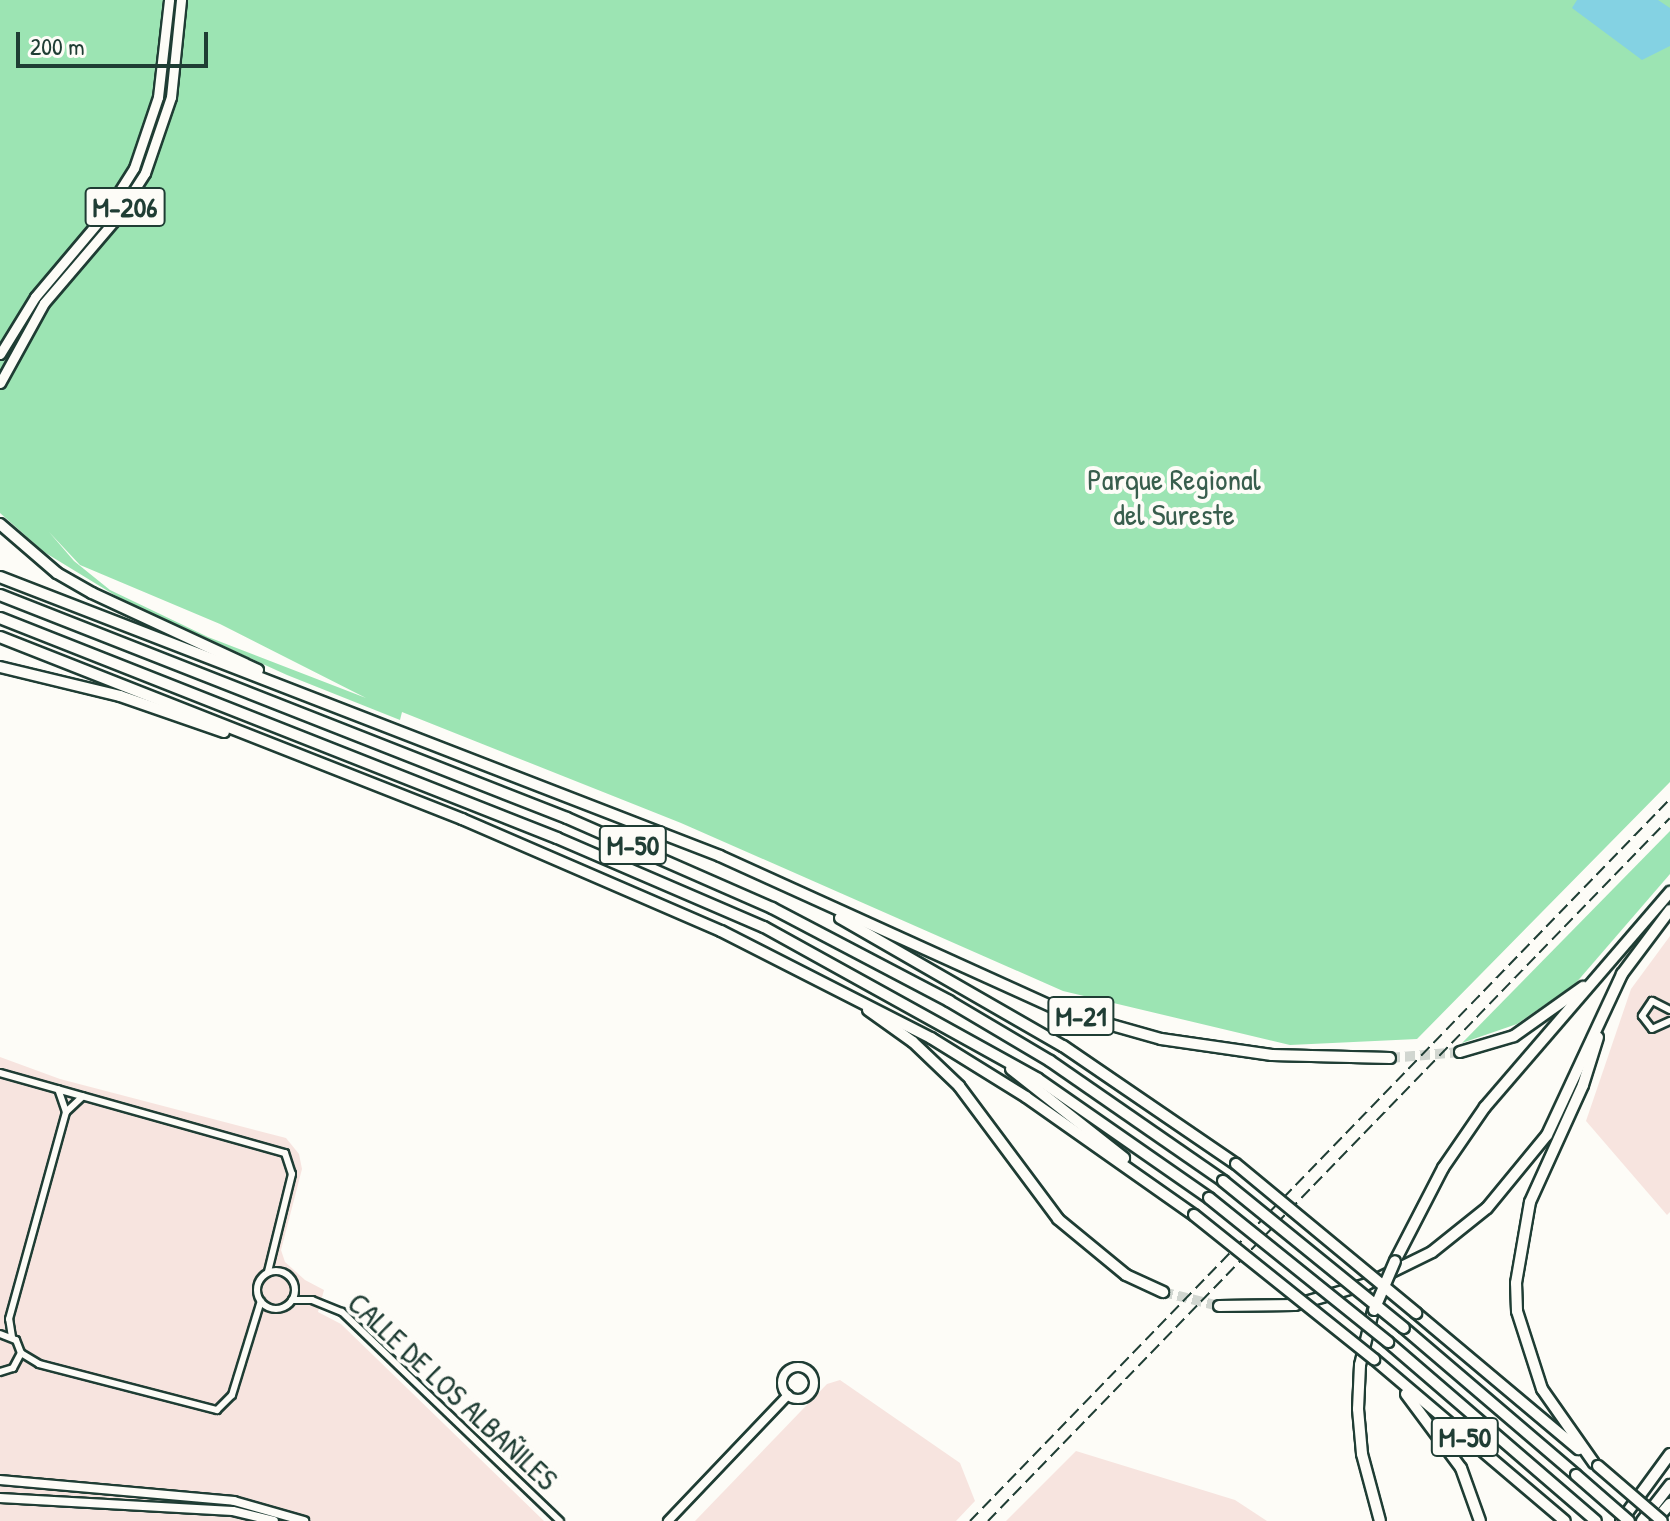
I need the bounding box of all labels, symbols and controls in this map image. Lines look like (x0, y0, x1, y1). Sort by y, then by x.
scale bar (20, 16, 212, 66)
text: 200 m (30, 30, 85, 62)
road number: M-206 (83, 183, 167, 231)
park label: Parque Regional del Sureste (1087, 461, 1261, 532)
road number: M-50 (597, 821, 669, 869)
road number: M-21 (1047, 992, 1115, 1040)
street label: CALLE DE LOS ALBAÑILES (341, 1285, 565, 1497)
road number: M-50 (1429, 1413, 1501, 1461)

